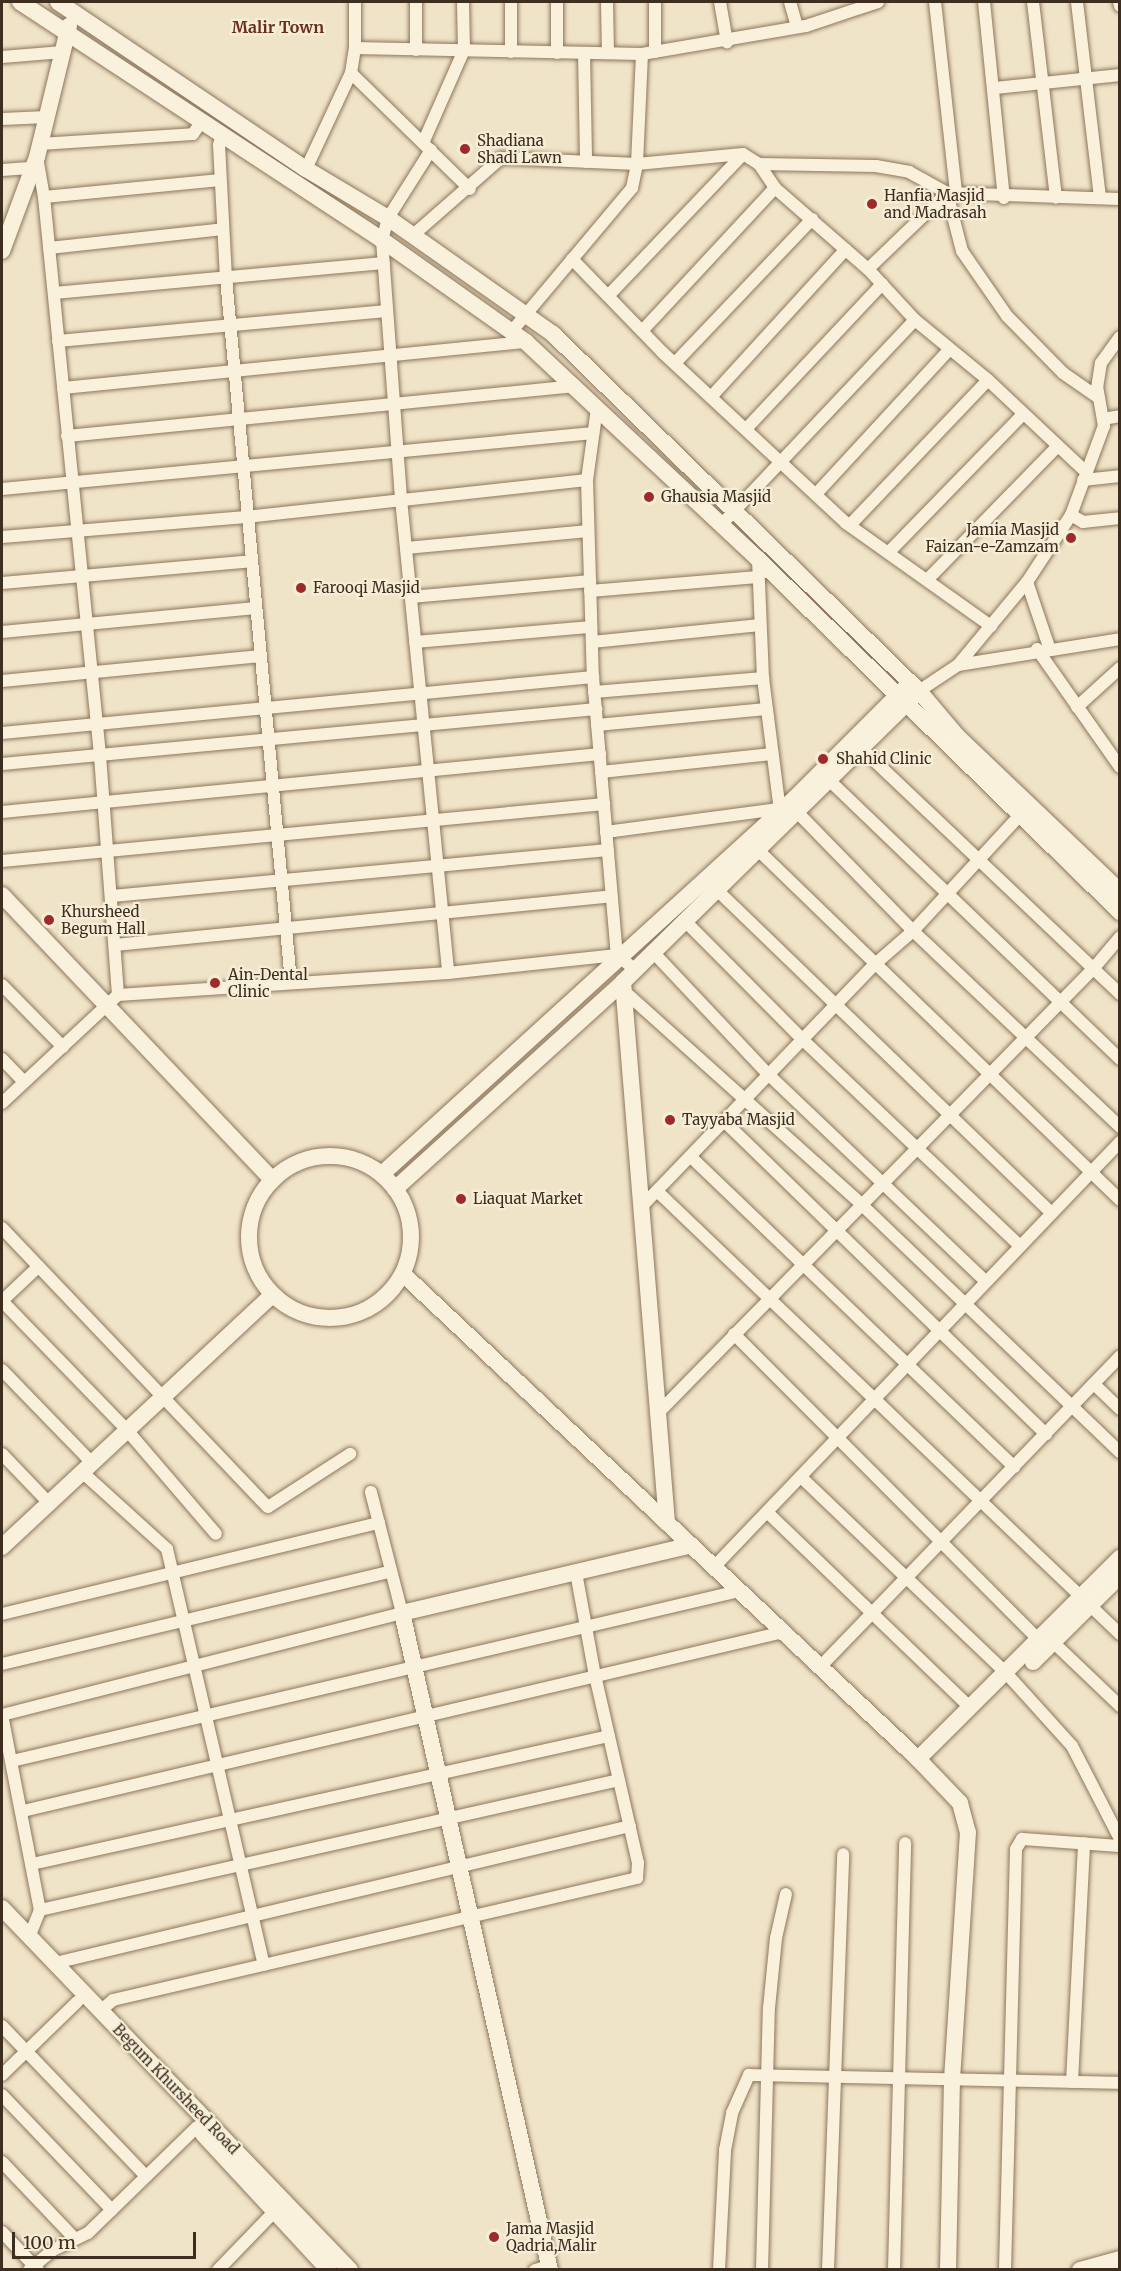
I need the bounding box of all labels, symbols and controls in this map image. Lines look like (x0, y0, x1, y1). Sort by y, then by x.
district label: Malir Town (232, 17, 324, 37)
place label: Shadiana Shadi Lawn (477, 131, 562, 166)
marker: Shadiana Shadi Lawn (458, 142, 472, 156)
place label: Hanfia Masjid and Madrasah (884, 186, 987, 221)
marker: Hanfia Masjid and Madrasah (865, 197, 879, 211)
place label: Ghausia Masjid (661, 488, 771, 506)
marker: Ghausia Masjid (642, 490, 656, 504)
place label: Jamia Masjid Faizan-e-Zamzam (925, 520, 1059, 555)
marker: Jamia Masjid Faizan-e-Zamzam (1064, 531, 1078, 545)
place label: Farooqi Masjid (313, 579, 420, 597)
marker: Farooqi Masjid (294, 581, 308, 595)
marker: Shahid Clinic (814, 750, 832, 768)
place label: Shahid Clinic (836, 750, 932, 768)
place label: Khursheed Begum Hall (61, 902, 146, 937)
marker: Khursheed Begum Hall (42, 913, 56, 927)
place label: Ain-Dental Clinic (228, 965, 308, 1000)
marker: Ain-Dental Clinic (206, 974, 224, 992)
place label: Tayyaba Masjid (682, 1111, 795, 1129)
marker: Tayyaba Masjid (663, 1113, 677, 1127)
place label: Liaquat Market (473, 1190, 583, 1208)
marker: Liaquat Market (454, 1192, 468, 1206)
street label: Begum Khursheed Road (109, 2020, 243, 2158)
place label: Jama Masjid Qadria,Malir (506, 2219, 597, 2254)
scale bar (15, 2220, 200, 2258)
marker: Jama Masjid Qadria,Malir (487, 2230, 501, 2244)
text: 100 m (23, 2231, 76, 2254)

